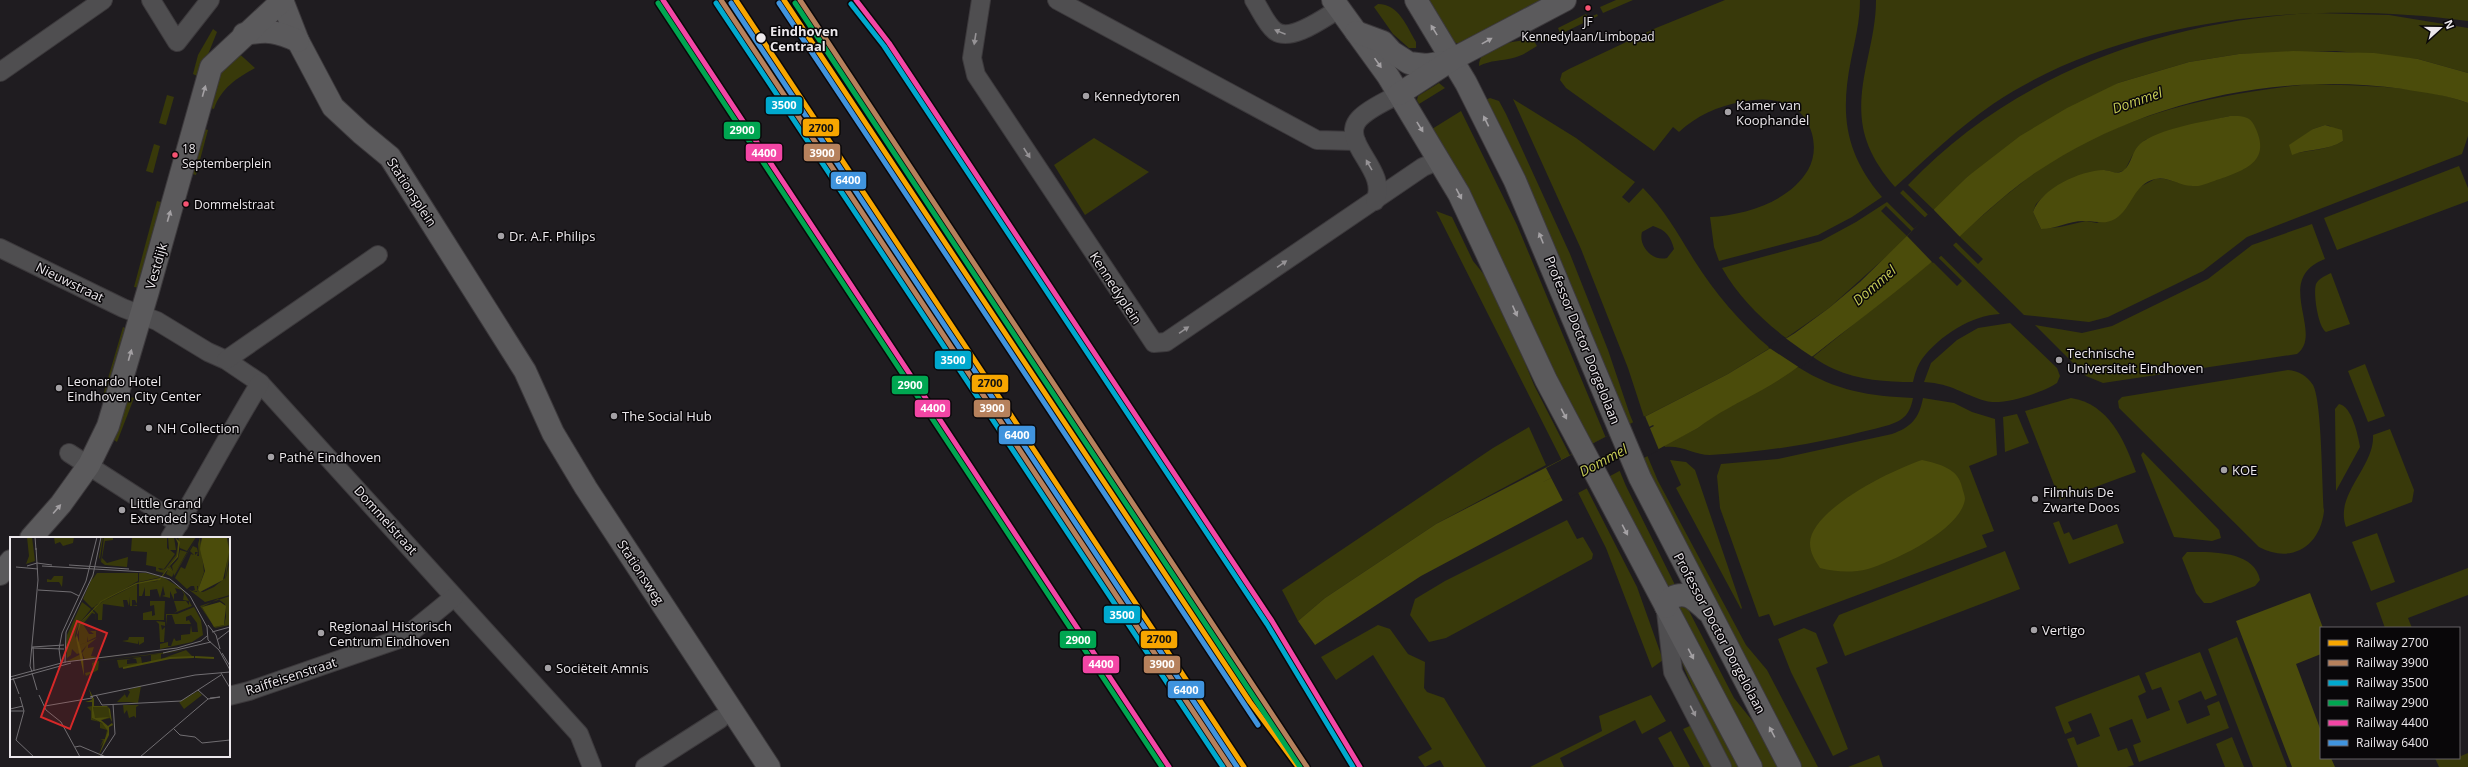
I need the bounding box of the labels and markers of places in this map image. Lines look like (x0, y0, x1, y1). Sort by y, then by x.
marker: JF Kennedylaan/Limbopad (1583, 3, 1593, 13)
place label: JF Kennedylaan/Limbopad (1521, 13, 1655, 45)
place label: Eindhoven Centraal (770, 22, 838, 55)
marker: Eindhoven Centraal (754, 31, 768, 45)
place label: Kennedytoren (1094, 87, 1180, 105)
marker: Kennedytoren (1081, 91, 1091, 101)
place label: Kamer van Koophandel (1736, 96, 1809, 129)
marker: Kamer van Koophandel (1723, 107, 1733, 117)
place label: 18 Septemberplein (182, 140, 271, 172)
marker: 18 Septemberplein (170, 150, 180, 160)
place label: Dommelstraat (194, 196, 274, 213)
marker: Dommelstraat (181, 199, 191, 209)
place label: Dr. A.F. Philips (509, 227, 595, 245)
marker: Dr. A.F. Philips (496, 231, 506, 241)
place label: Technische Universiteit Eindhoven (2067, 344, 2204, 377)
marker: Technische Universiteit Eindhoven (2054, 355, 2064, 365)
place label: Leonardo Hotel Eindhoven City Center (67, 372, 202, 405)
marker: Leonardo Hotel Eindhoven City Center (54, 383, 64, 393)
place label: The Social Hub (622, 407, 712, 425)
marker: The Social Hub (609, 411, 619, 421)
place label: NH Collection (157, 419, 240, 437)
marker: NH Collection (144, 423, 154, 433)
place label: Pathé Eindhoven (279, 448, 381, 466)
marker: Pathé Eindhoven (266, 452, 276, 462)
place label: KOE (2232, 461, 2257, 479)
marker: KOE (2219, 465, 2229, 475)
place label: Filmhuis De Zwarte Doos (2043, 483, 2120, 516)
place label: Little Grand Extended Stay Hotel (130, 494, 252, 527)
marker: Filmhuis De Zwarte Doos (2030, 494, 2040, 504)
marker: Little Grand Extended Stay Hotel (117, 505, 127, 515)
place label: Regionaal Historisch Centrum Eindhoven (329, 617, 452, 650)
place label: Vertigo (2042, 621, 2085, 639)
marker: Vertigo (2029, 625, 2039, 635)
marker: Regionaal Historisch Centrum Eindhoven (316, 628, 326, 638)
place label: Sociëteit Amnis (556, 659, 649, 677)
marker: Sociëteit Amnis (543, 663, 553, 673)

